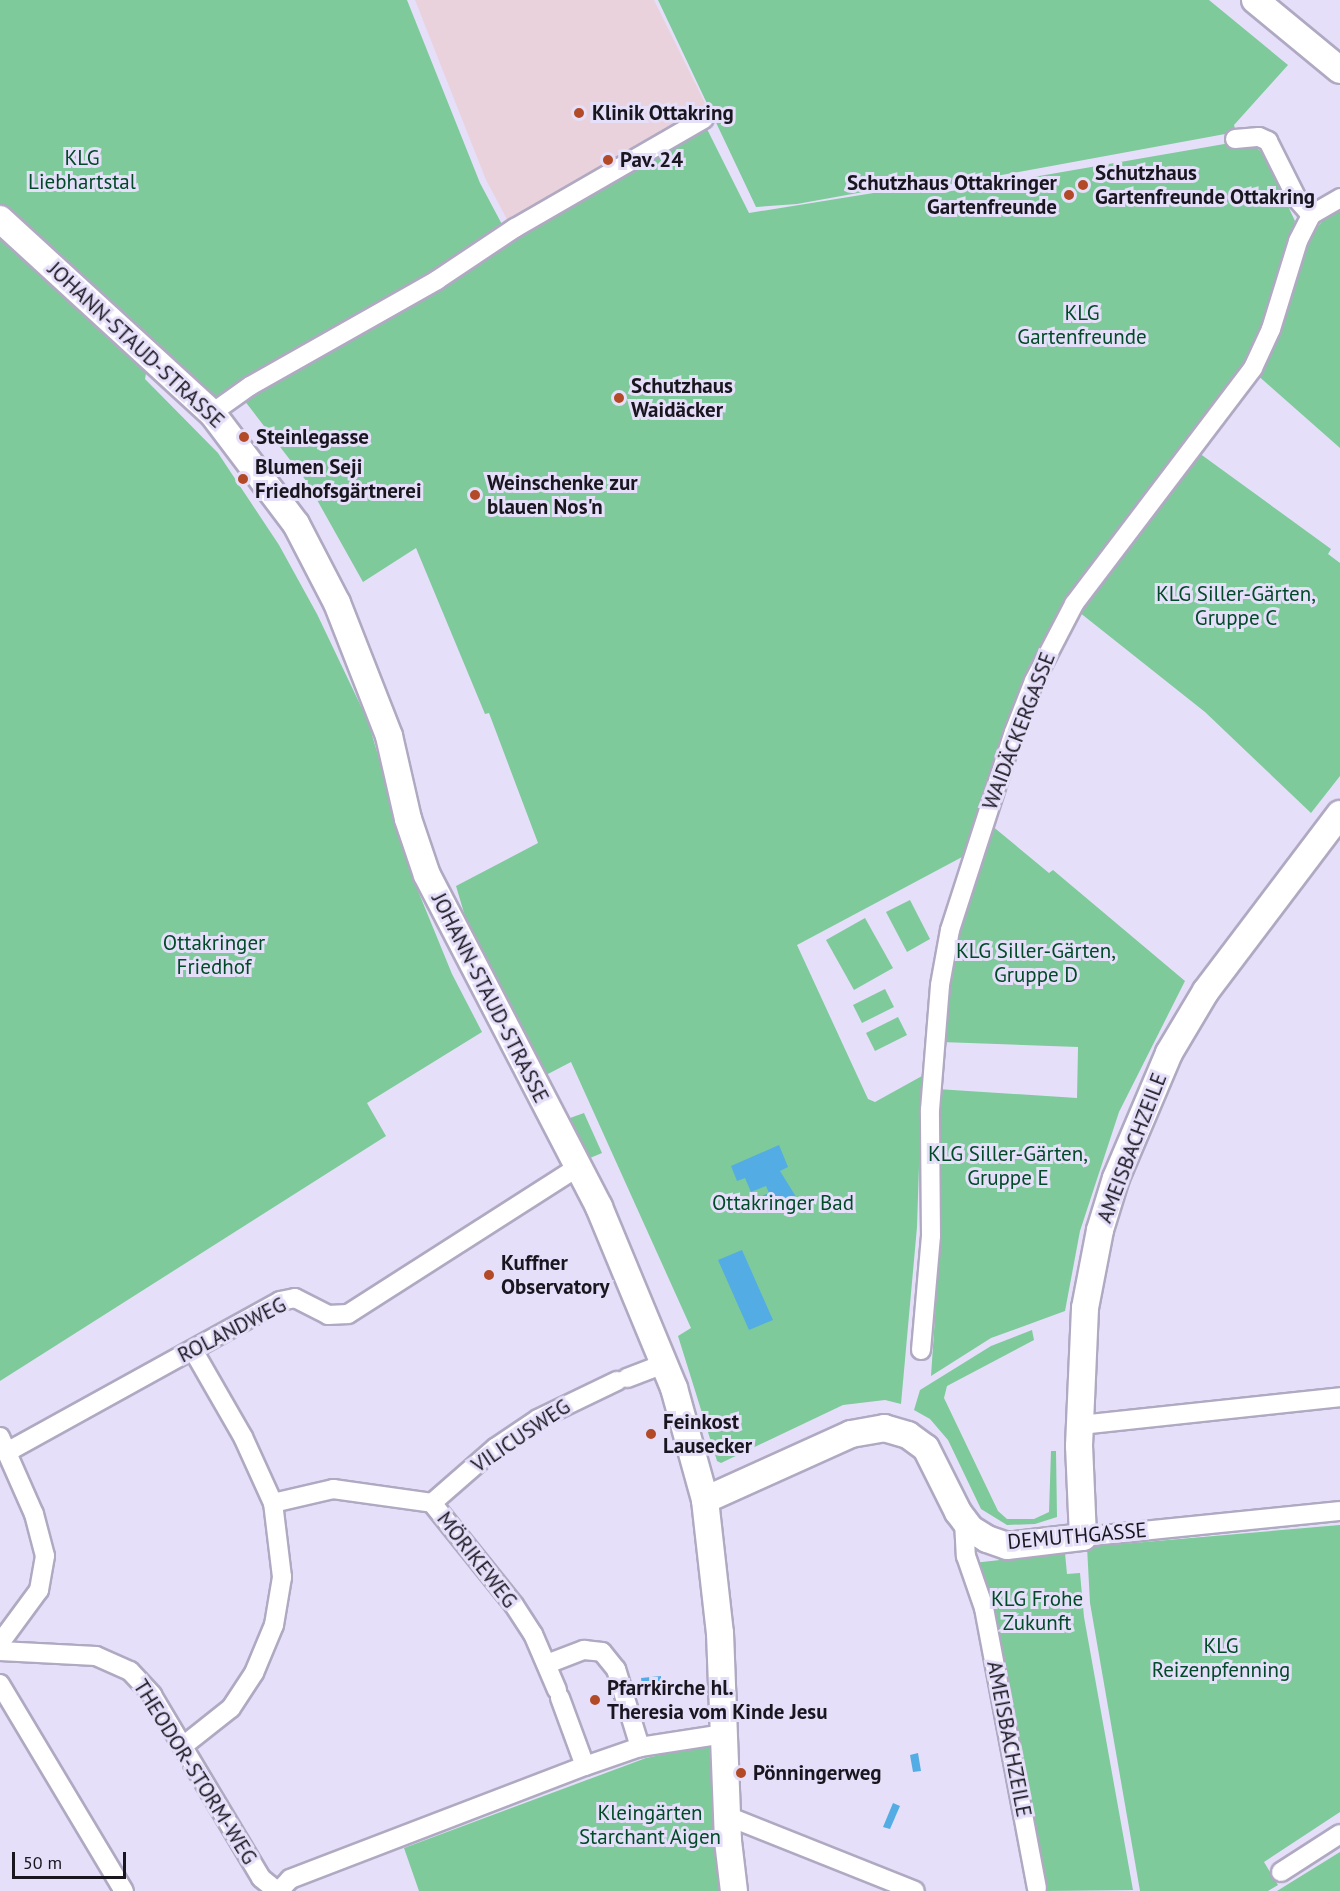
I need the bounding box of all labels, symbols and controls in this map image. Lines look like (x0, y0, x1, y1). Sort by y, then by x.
place label: Klinik Ottakring (592, 100, 735, 126)
marker: Klinik Ottakring (570, 104, 588, 122)
park label: KLG Liebhartstal (28, 145, 136, 195)
place label: Pav. 24 (620, 147, 685, 173)
marker: Pav. 24 (601, 153, 615, 167)
place label: Schutzhaus Gartenfreunde Ottakring (1095, 160, 1315, 210)
place label: Schutzhaus Ottakringer Gartenfreunde (847, 170, 1057, 220)
marker: Schutzhaus Gartenfreunde Ottakring (1076, 178, 1090, 192)
marker: Schutzhaus Ottakringer Gartenfreunde (1062, 188, 1076, 202)
street label: JOHANN-STAUD-STRASSE (43, 257, 229, 433)
park label: KLG Gartenfreunde (1017, 300, 1147, 350)
place label: Schutzhaus Waidäcker (631, 373, 733, 423)
marker: Schutzhaus Waidäcker (612, 391, 626, 405)
place label: Steinlegasse (256, 424, 369, 450)
marker: Steinlegasse (237, 430, 251, 444)
place label: Blumen Seji Friedhofsgärtnerei (255, 454, 422, 504)
place label: Weinschenke zur blauen Nos'n (487, 470, 638, 520)
marker: Blumen Seji Friedhofsgärtnerei (236, 472, 250, 486)
marker: Weinschenke zur blauen Nos'n (468, 488, 482, 502)
park label: KLG Siller-Gärten, Gruppe C (1156, 581, 1316, 631)
street label: WAIDÄCKERGASSE (977, 649, 1061, 813)
street label: JOHANN-STAUD-STRASSE (426, 889, 554, 1107)
park label: Ottakringer Friedhof (163, 930, 265, 980)
park label: KLG Siller-Gärten, Gruppe D (956, 938, 1116, 988)
street label: AMEISBACHZEILE (1092, 1070, 1172, 1226)
park label: KLG Siller-Gärten, Gruppe E (928, 1141, 1088, 1191)
park label: Ottakringer Bad (712, 1190, 854, 1216)
place label: Kuffner Observatory (501, 1250, 610, 1300)
marker: Kuffner Observatory (482, 1268, 496, 1282)
street label: ROLANDWEG (174, 1292, 290, 1368)
street label: VILICUSWEG (467, 1394, 575, 1478)
place label: Feinkost Lausecker (663, 1409, 752, 1459)
marker: Feinkost Lausecker (644, 1427, 658, 1441)
street label: MÖRIKEWEG (432, 1507, 522, 1613)
street label: DEMUTHGASSE (1006, 1517, 1148, 1555)
park label: KLG Frohe Zukunft (991, 1586, 1083, 1636)
park label: KLG Reizenpfenning (1152, 1633, 1290, 1683)
street label: AMEISBACHZEILE (982, 1659, 1036, 1819)
street label: THEODOR-STORM-WEG (128, 1675, 262, 1869)
place label: Pfarrkirche hl. Theresia vom Kinde Jesu (607, 1675, 828, 1725)
marker: Pfarrkirche hl. Theresia vom Kinde Jesu (588, 1693, 602, 1707)
place label: Pönningerweg (753, 1760, 882, 1786)
marker: Pönningerweg (734, 1766, 748, 1780)
park label: Kleingärten Starchant Aigen (579, 1800, 721, 1850)
scale bar (15, 1840, 129, 1878)
text: 50 m (23, 1851, 62, 1874)

